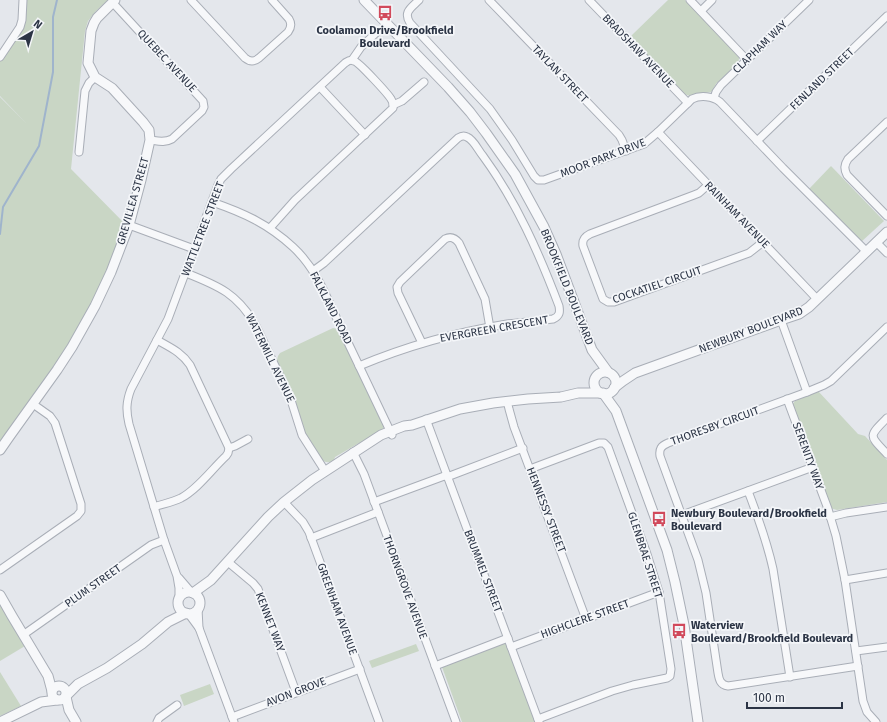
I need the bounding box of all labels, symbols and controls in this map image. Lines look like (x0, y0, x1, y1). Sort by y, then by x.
bus stop icon: Coolamon Drive/Brookfield Boulevard (376, 4, 394, 22)
street label: BRADSHAW AVENUE (600, 11, 677, 91)
north arrow (12, 12, 52, 52)
text: N (31, 17, 45, 32)
street label: CLAPHAM WAY (730, 18, 790, 76)
place label: Coolamon Drive/Brookfield Boulevard (316, 24, 454, 50)
street label: QUEBEC AVENUE (135, 27, 199, 95)
street label: TAYLAN STREET (529, 43, 591, 106)
street label: FENLAND STREET (787, 45, 857, 113)
street label: MOOR PARK DRIVE (559, 136, 648, 180)
street label: GREVILLEA STREET (114, 155, 152, 246)
street label: RAINHAM AVENUE (702, 179, 772, 251)
street label: WATTLETREE STREET (179, 180, 227, 278)
street label: BROOKFIELD BOULEVARD (538, 227, 596, 347)
street label: COCKATIEL CIRCUIT (611, 264, 704, 306)
street label: FALKLAND ROAD (307, 269, 355, 347)
street label: NEWBURY BOULEVARD (697, 304, 805, 356)
street label: WATERMILL AVENUE (243, 311, 297, 405)
street label: EVERGREEN CRESCENT (439, 313, 550, 345)
street label: THORESBY CIRCUIT (669, 404, 761, 448)
street label: SERENITY WAY (790, 421, 826, 491)
street label: HENNESSY STREET (524, 466, 568, 555)
place label: Newbury Boulevard/Brookfield Boulevard (671, 507, 827, 533)
street label: GLENBRAE STREET (625, 510, 665, 600)
bus stop icon: Newbury Boulevard/Brookfield Boulevard (650, 510, 668, 528)
street label: BRUMMEL STREET (461, 528, 505, 614)
street label: THORNGROVE AVENUE (380, 533, 430, 641)
street label: GREENHAM AVENUE (314, 561, 360, 657)
street label: PLUM STREET (62, 562, 124, 610)
street label: KENNET WAY (253, 590, 287, 654)
street label: HIGHCLERE STREET (539, 597, 632, 641)
place label: Waterview Boulevard/Brookfield Boulevard (691, 619, 853, 645)
bus stop icon: Waterview Boulevard/Brookfield Boulevard (670, 622, 688, 640)
street label: AVON GROVE (264, 675, 328, 709)
scale bar (747, 684, 842, 710)
text: 100 m (753, 691, 785, 705)

